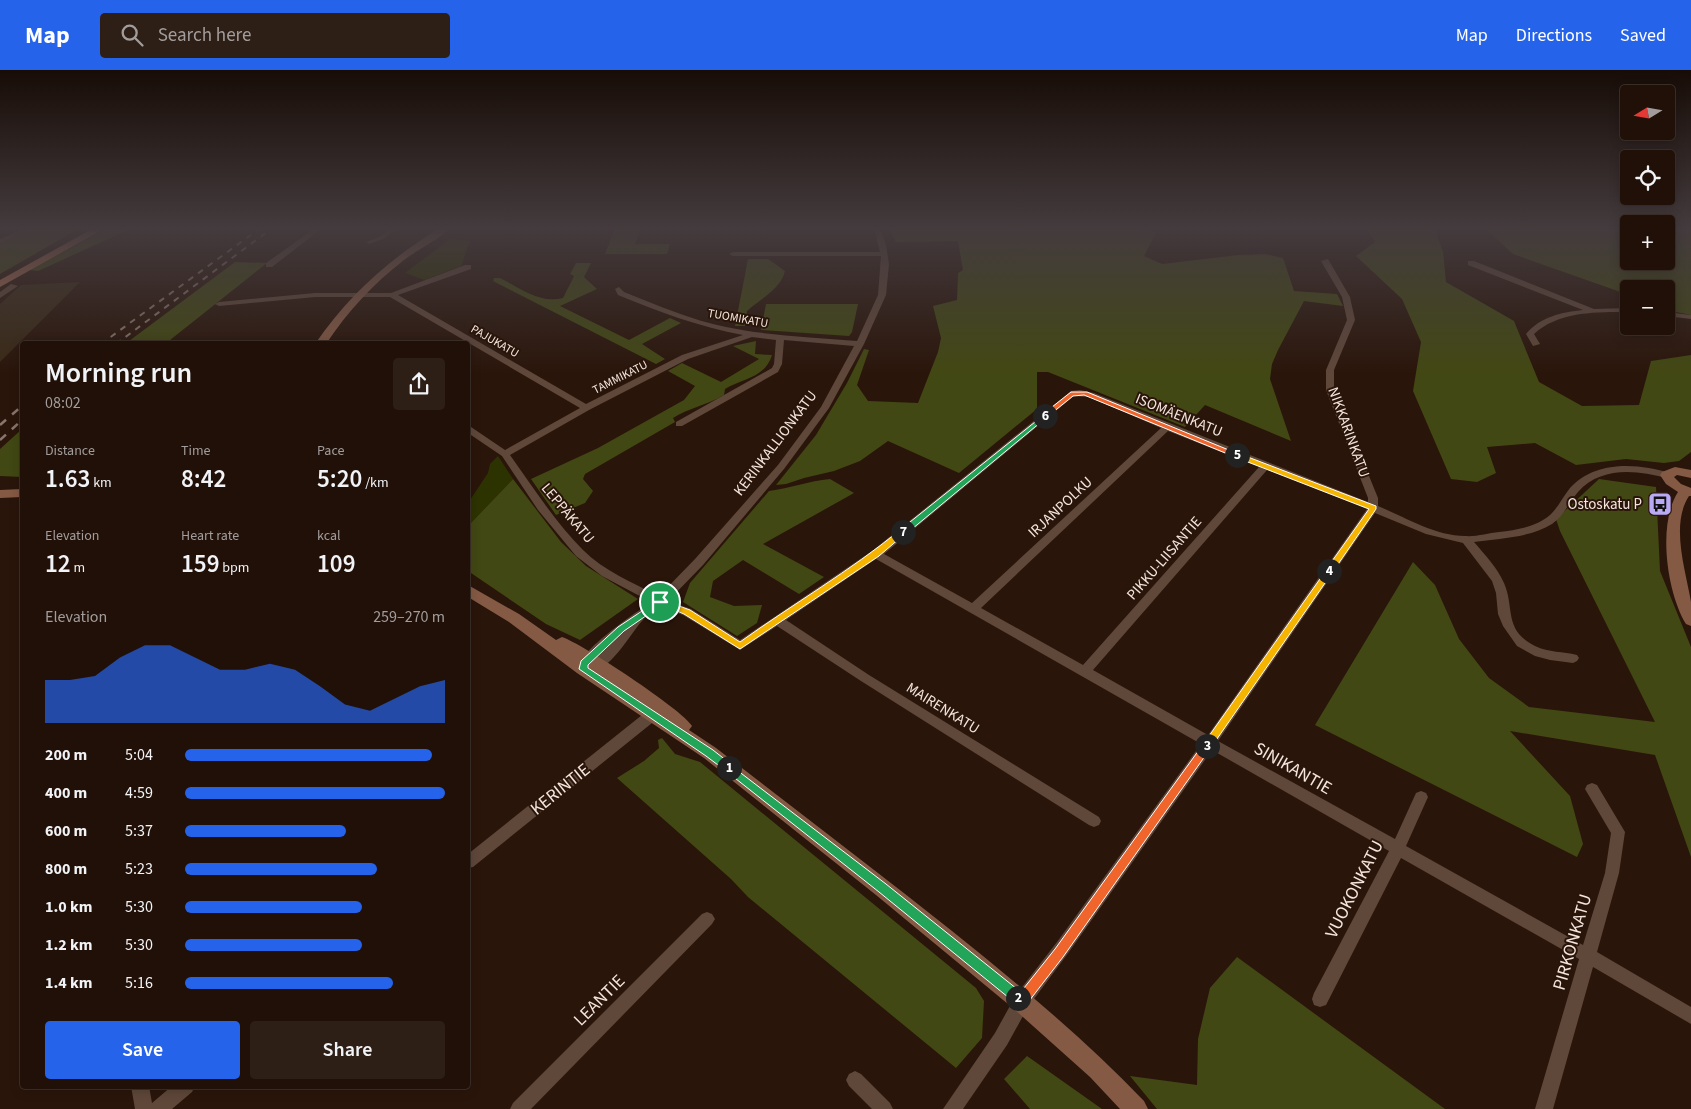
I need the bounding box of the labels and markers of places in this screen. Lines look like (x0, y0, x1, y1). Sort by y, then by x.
pin: 6 (1032, 404, 1058, 428)
pin: 5 (1224, 442, 1250, 468)
bus stop icon: Ostoskatu P (1647, 491, 1673, 517)
place label: Ostoskatu P (1567, 494, 1642, 515)
pin: 7 (890, 520, 916, 544)
pin: 4 (1316, 558, 1342, 584)
pin (639, 581, 681, 623)
pin: 3 (1194, 734, 1220, 758)
pin: 1 (716, 756, 742, 780)
pin: 2 (1006, 986, 1030, 1010)

